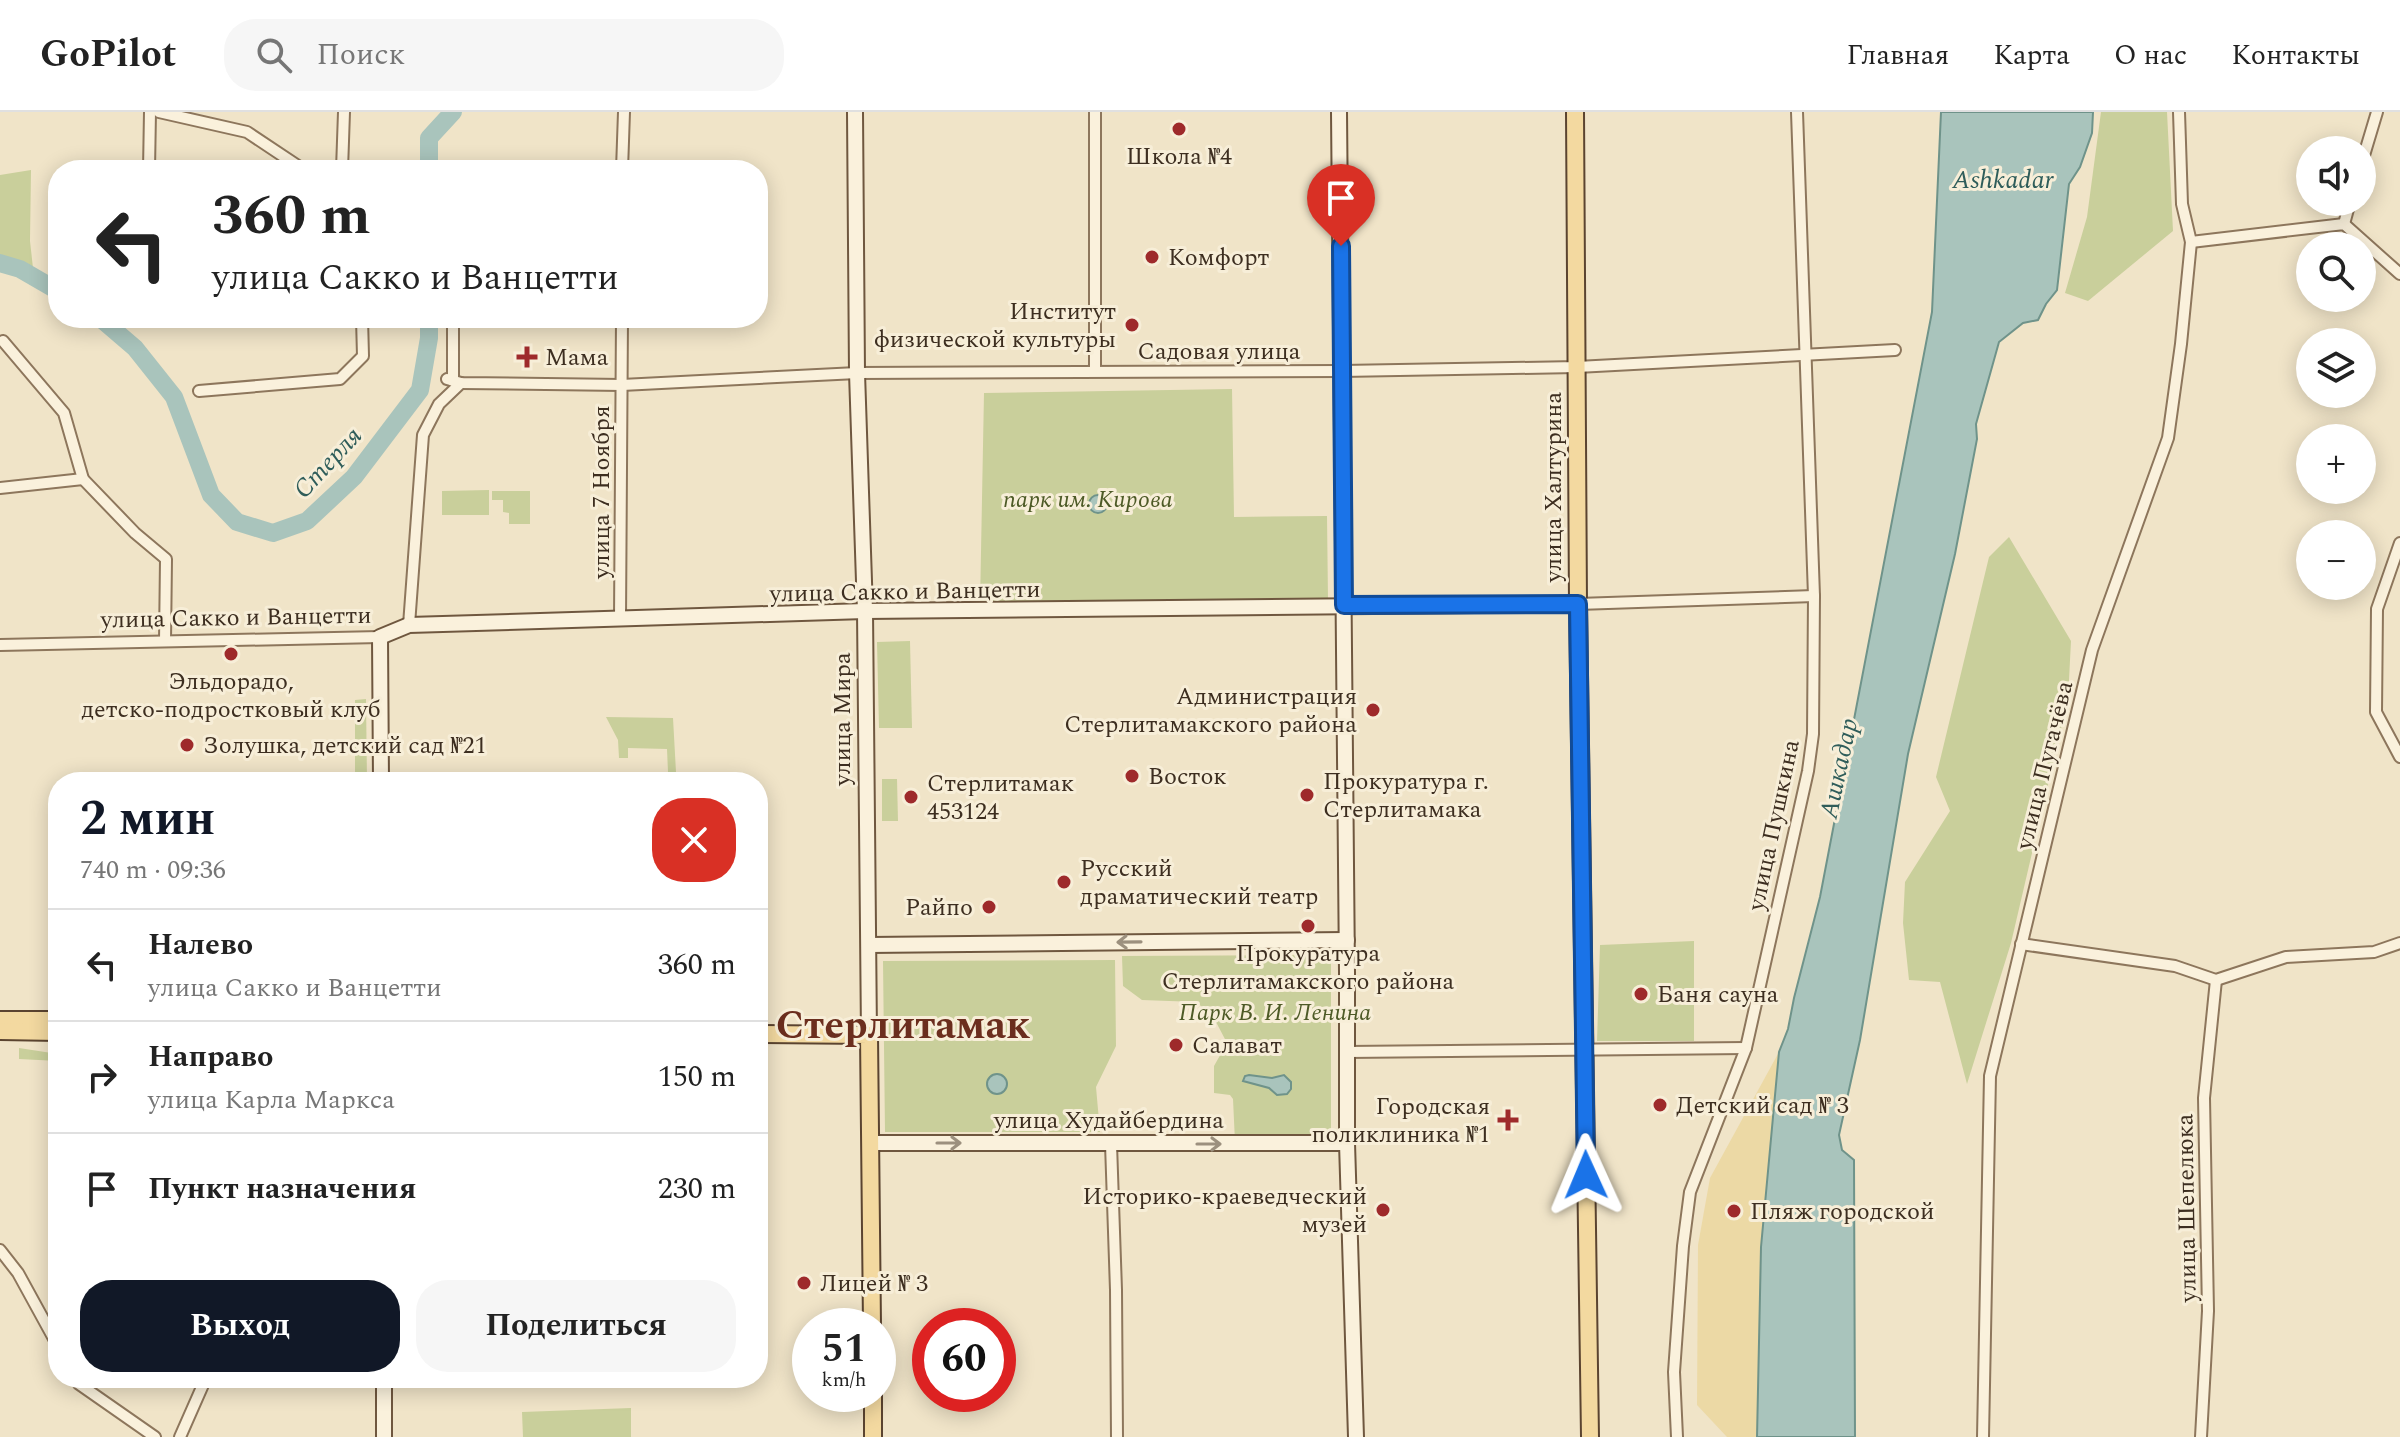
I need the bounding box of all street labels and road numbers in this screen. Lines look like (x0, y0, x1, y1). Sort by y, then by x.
street label: Садовая улица (1137, 334, 1301, 370)
street label: улица Халтурина (1536, 392, 1572, 583)
street label: улица 7 Ноября (584, 405, 620, 580)
street label: улица Сакко и Ванцетти (768, 572, 1041, 612)
street label: улица Сакко и Ванцетти (99, 598, 372, 638)
street label: улица Мира (825, 652, 861, 787)
street label: улица Пугачёва (2006, 677, 2083, 854)
street label: улица Пушкина (1738, 736, 1810, 915)
street label: улица Худайбердина (993, 1103, 1224, 1139)
street label: улица Шепелюка (2167, 1113, 2207, 1304)

